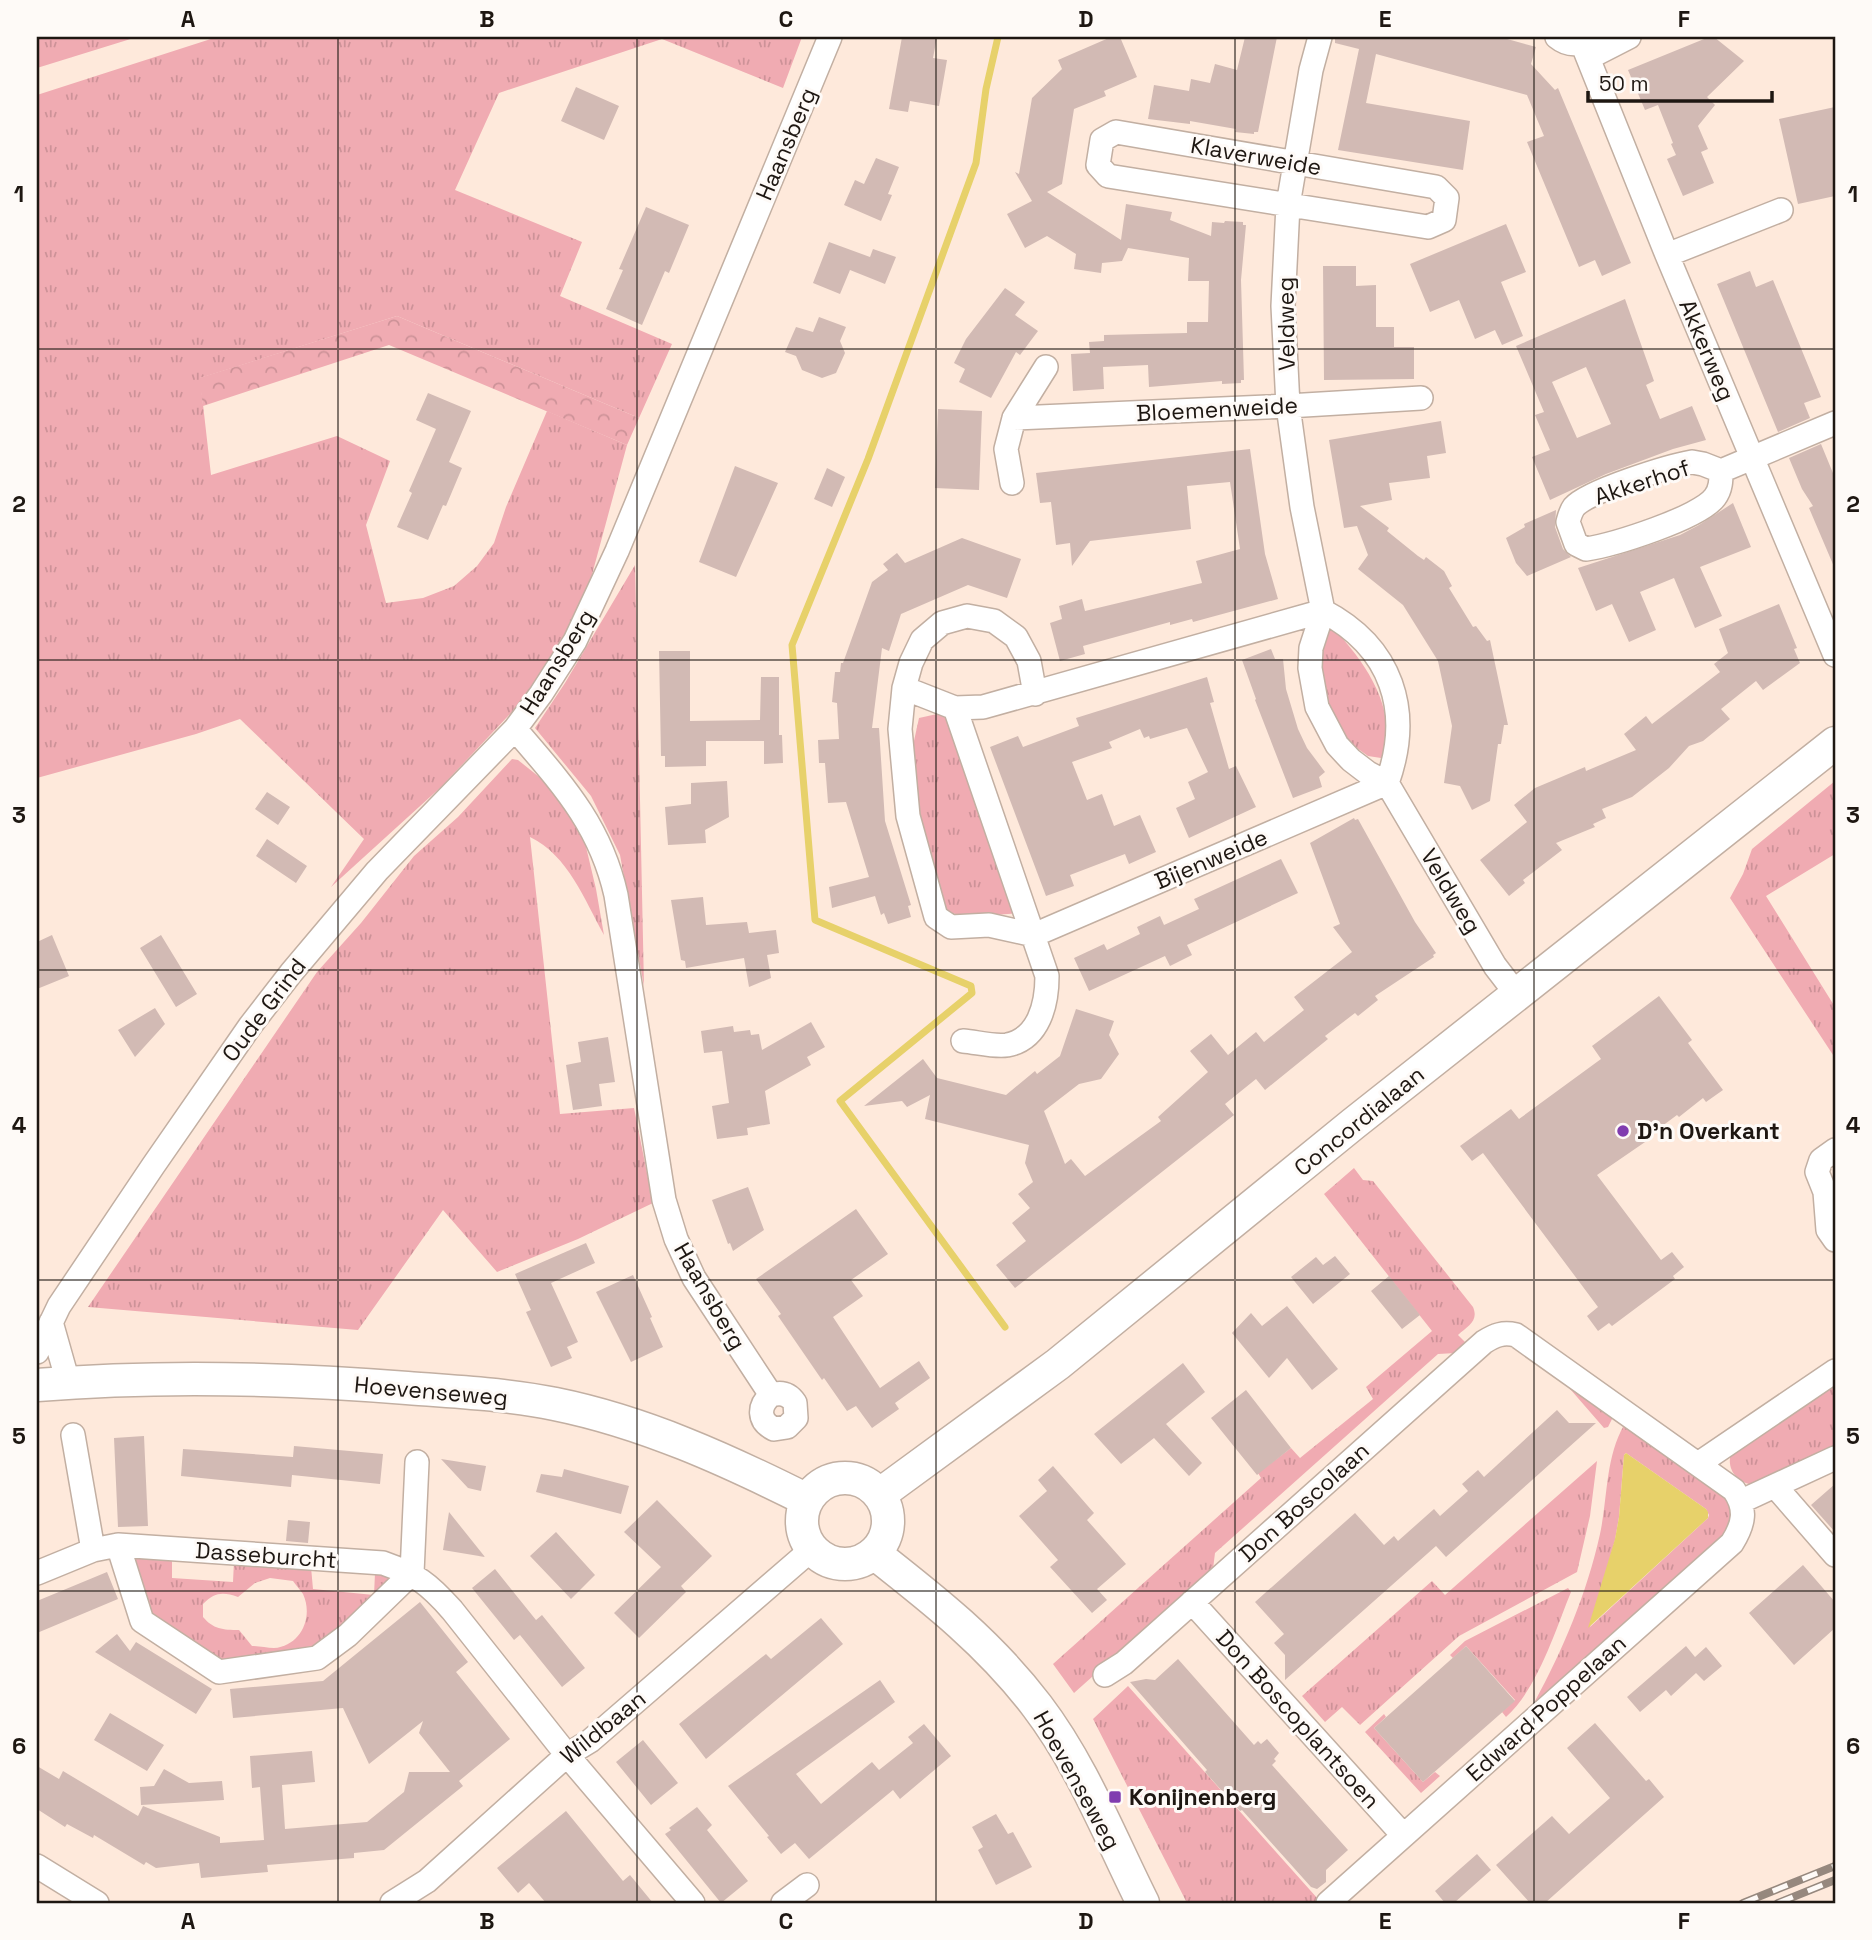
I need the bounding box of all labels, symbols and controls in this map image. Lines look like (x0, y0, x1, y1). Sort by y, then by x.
text: A (181, 4, 196, 34)
text: B (479, 4, 495, 34)
text: C (779, 4, 793, 34)
text: D (1078, 4, 1094, 34)
text: E (1379, 4, 1391, 34)
text: F (1678, 4, 1690, 34)
scale bar (1588, 60, 1772, 104)
text: 50 m (1599, 70, 1649, 97)
street label: Haansberg (749, 83, 823, 205)
street label: Klaverweide (1188, 130, 1324, 182)
text: 1 (14, 179, 24, 209)
text: 1 (1848, 179, 1858, 209)
street label: Veldweg (1270, 277, 1302, 371)
street label: Akkerweg (1672, 295, 1742, 405)
street label: Bloemenweide (1135, 390, 1299, 428)
street label: Akkerhof (1590, 452, 1694, 512)
text: 2 (12, 489, 26, 519)
text: 2 (1846, 489, 1860, 519)
street label: Haansberg (513, 603, 601, 721)
text: 3 (12, 800, 26, 830)
text: 3 (1846, 800, 1860, 830)
street label: Bijenweide (1150, 822, 1272, 896)
street label: Veldweg (1414, 843, 1488, 939)
street label: Oude Grind (215, 952, 313, 1068)
street label: Concordialaan (1288, 1059, 1430, 1183)
text: 4 (12, 1110, 27, 1140)
text: 4 (1846, 1110, 1861, 1140)
place label: D'n Overkant (1637, 1116, 1780, 1146)
marker: D'n Overkant (1615, 1123, 1631, 1139)
street label: Haansberg (667, 1237, 753, 1355)
street label: Hoevenseweg (353, 1369, 509, 1413)
text: 5 (12, 1421, 26, 1451)
text: 5 (1846, 1421, 1860, 1451)
street label: Don Boscolaan (1233, 1436, 1375, 1568)
street label: Dasseburcht (194, 1535, 338, 1575)
street label: Don Boscoplantsoen (1210, 1623, 1386, 1815)
street label: Edward Poppelaan (1460, 1628, 1632, 1788)
street label: Wildbaan (554, 1683, 652, 1771)
street label: Hoevenseweg (1027, 1705, 1127, 1855)
text: 6 (12, 1731, 26, 1761)
text: 6 (1846, 1731, 1860, 1761)
place label: Konijnenberg (1129, 1782, 1277, 1812)
marker: Konijnenberg (1107, 1789, 1123, 1805)
text: A (181, 1906, 196, 1936)
text: B (479, 1906, 495, 1936)
text: C (779, 1906, 793, 1936)
text: D (1078, 1906, 1094, 1936)
text: E (1379, 1906, 1391, 1936)
text: F (1678, 1906, 1690, 1936)

